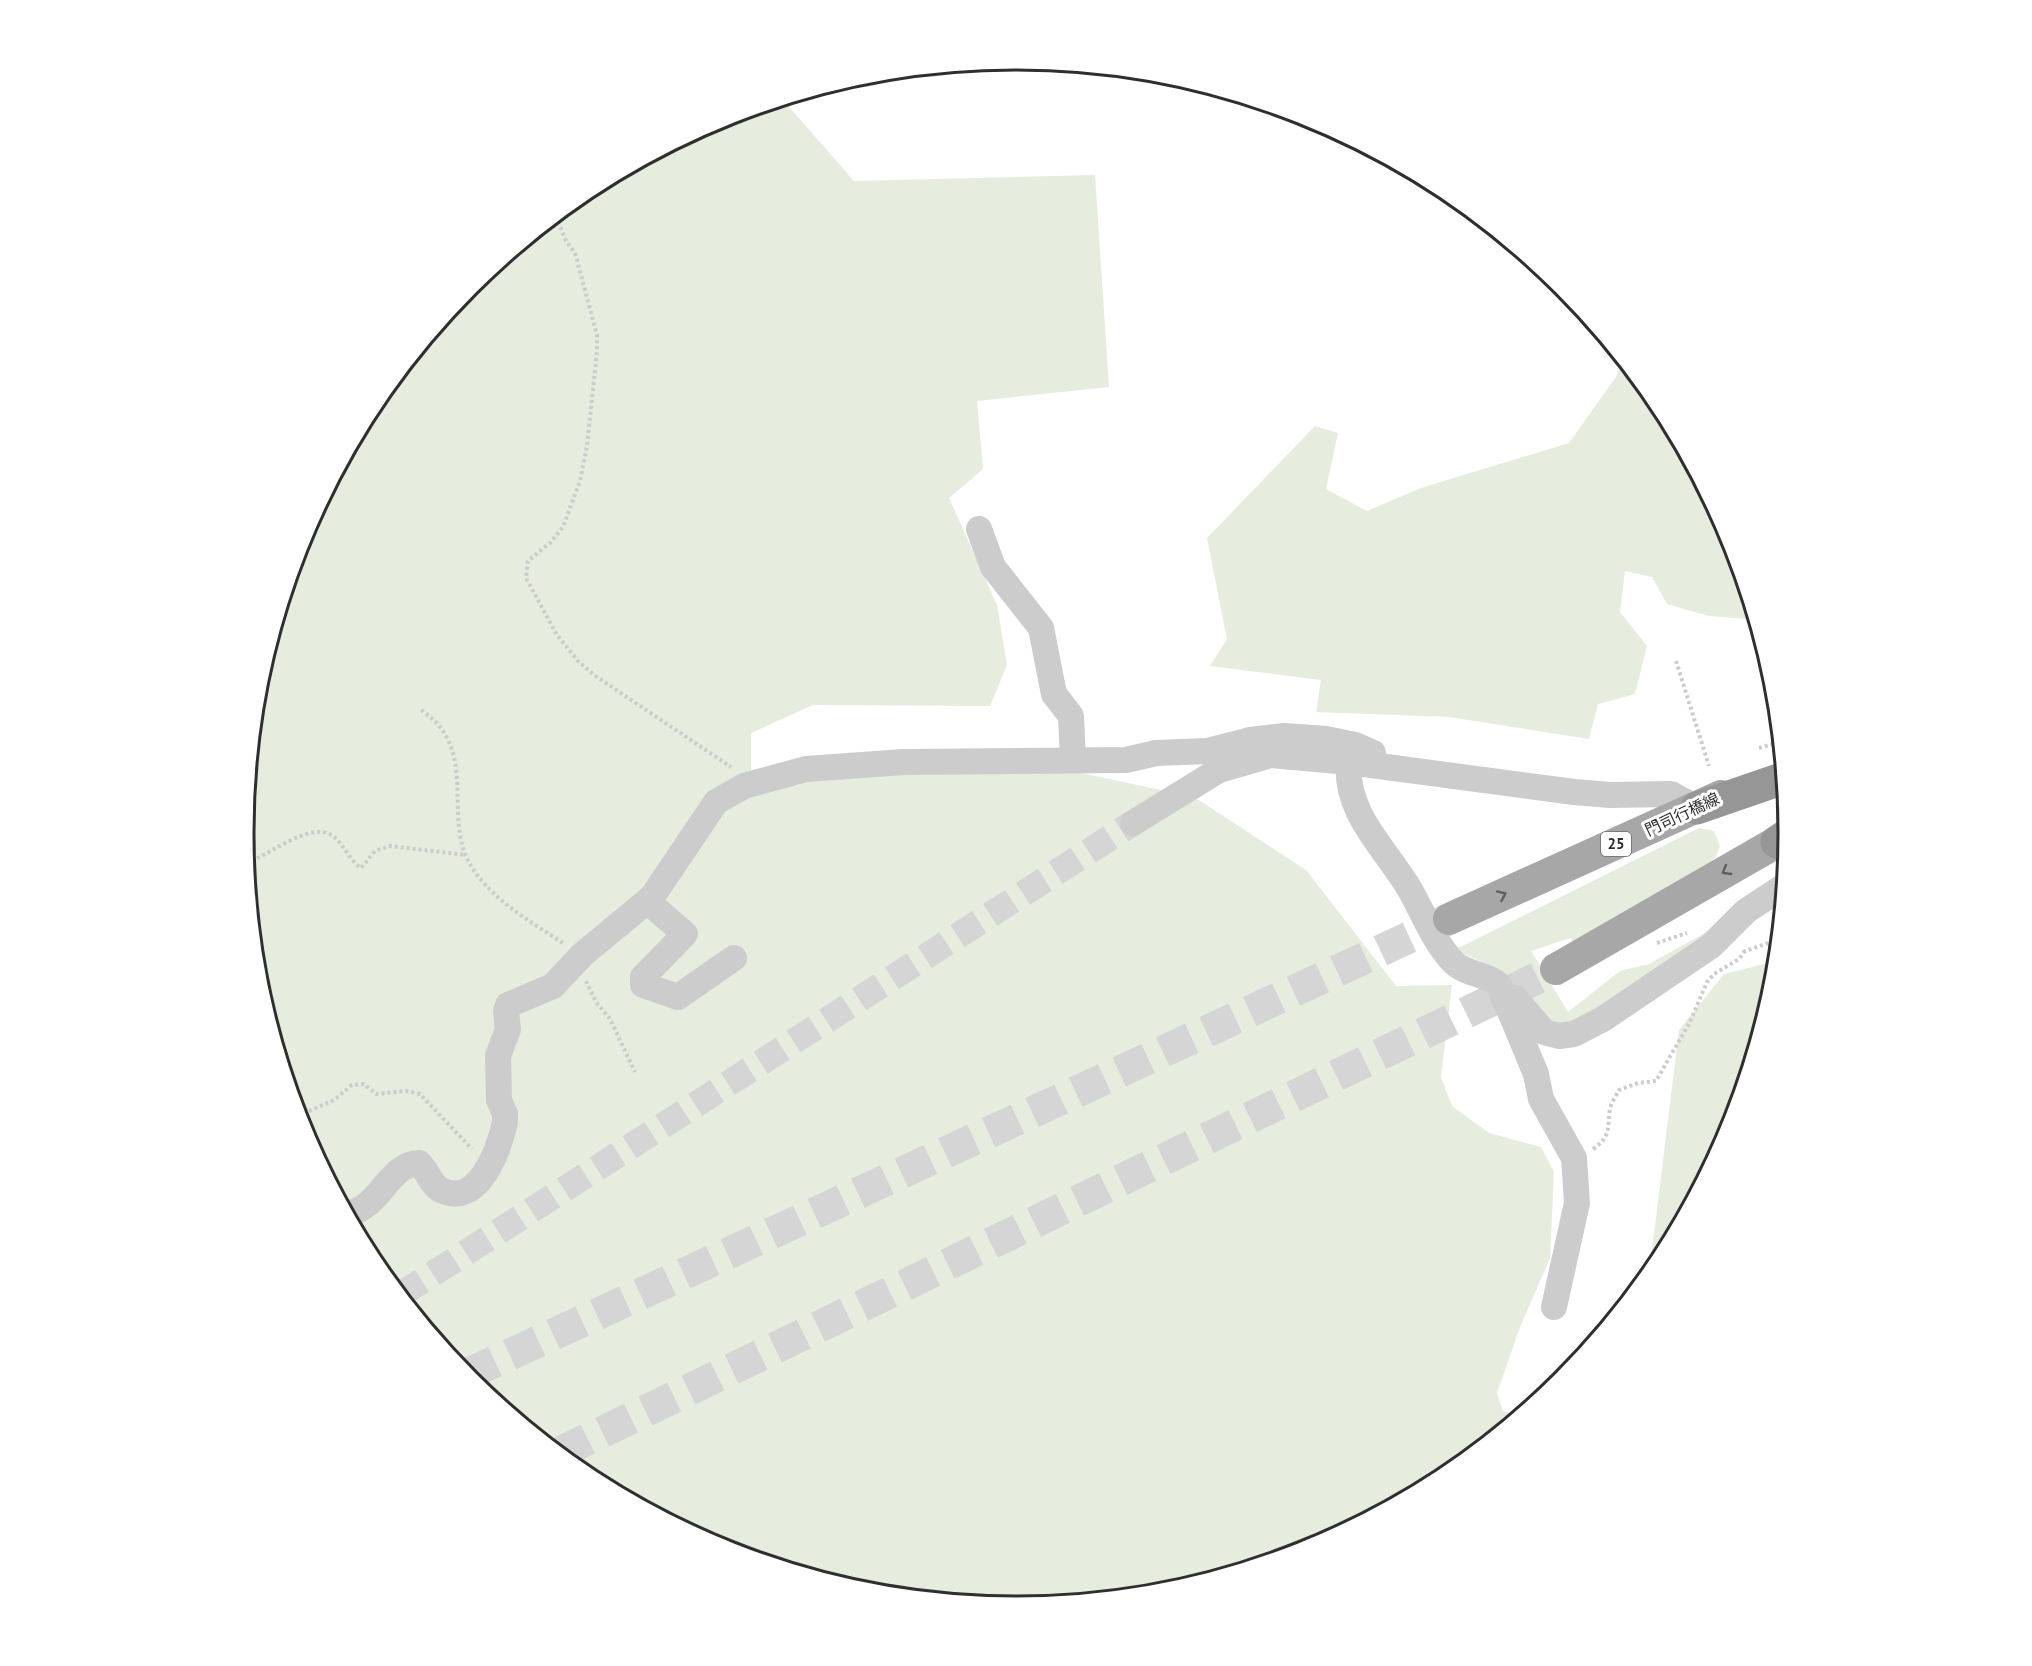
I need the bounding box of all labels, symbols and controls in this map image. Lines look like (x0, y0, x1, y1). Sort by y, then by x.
street label: 門司行橋線 (1642, 788, 1722, 840)
road number: 25 (1601, 832, 1631, 856)
one-way arrow (1722, 864, 1732, 875)
one-way arrow (1496, 890, 1507, 902)

